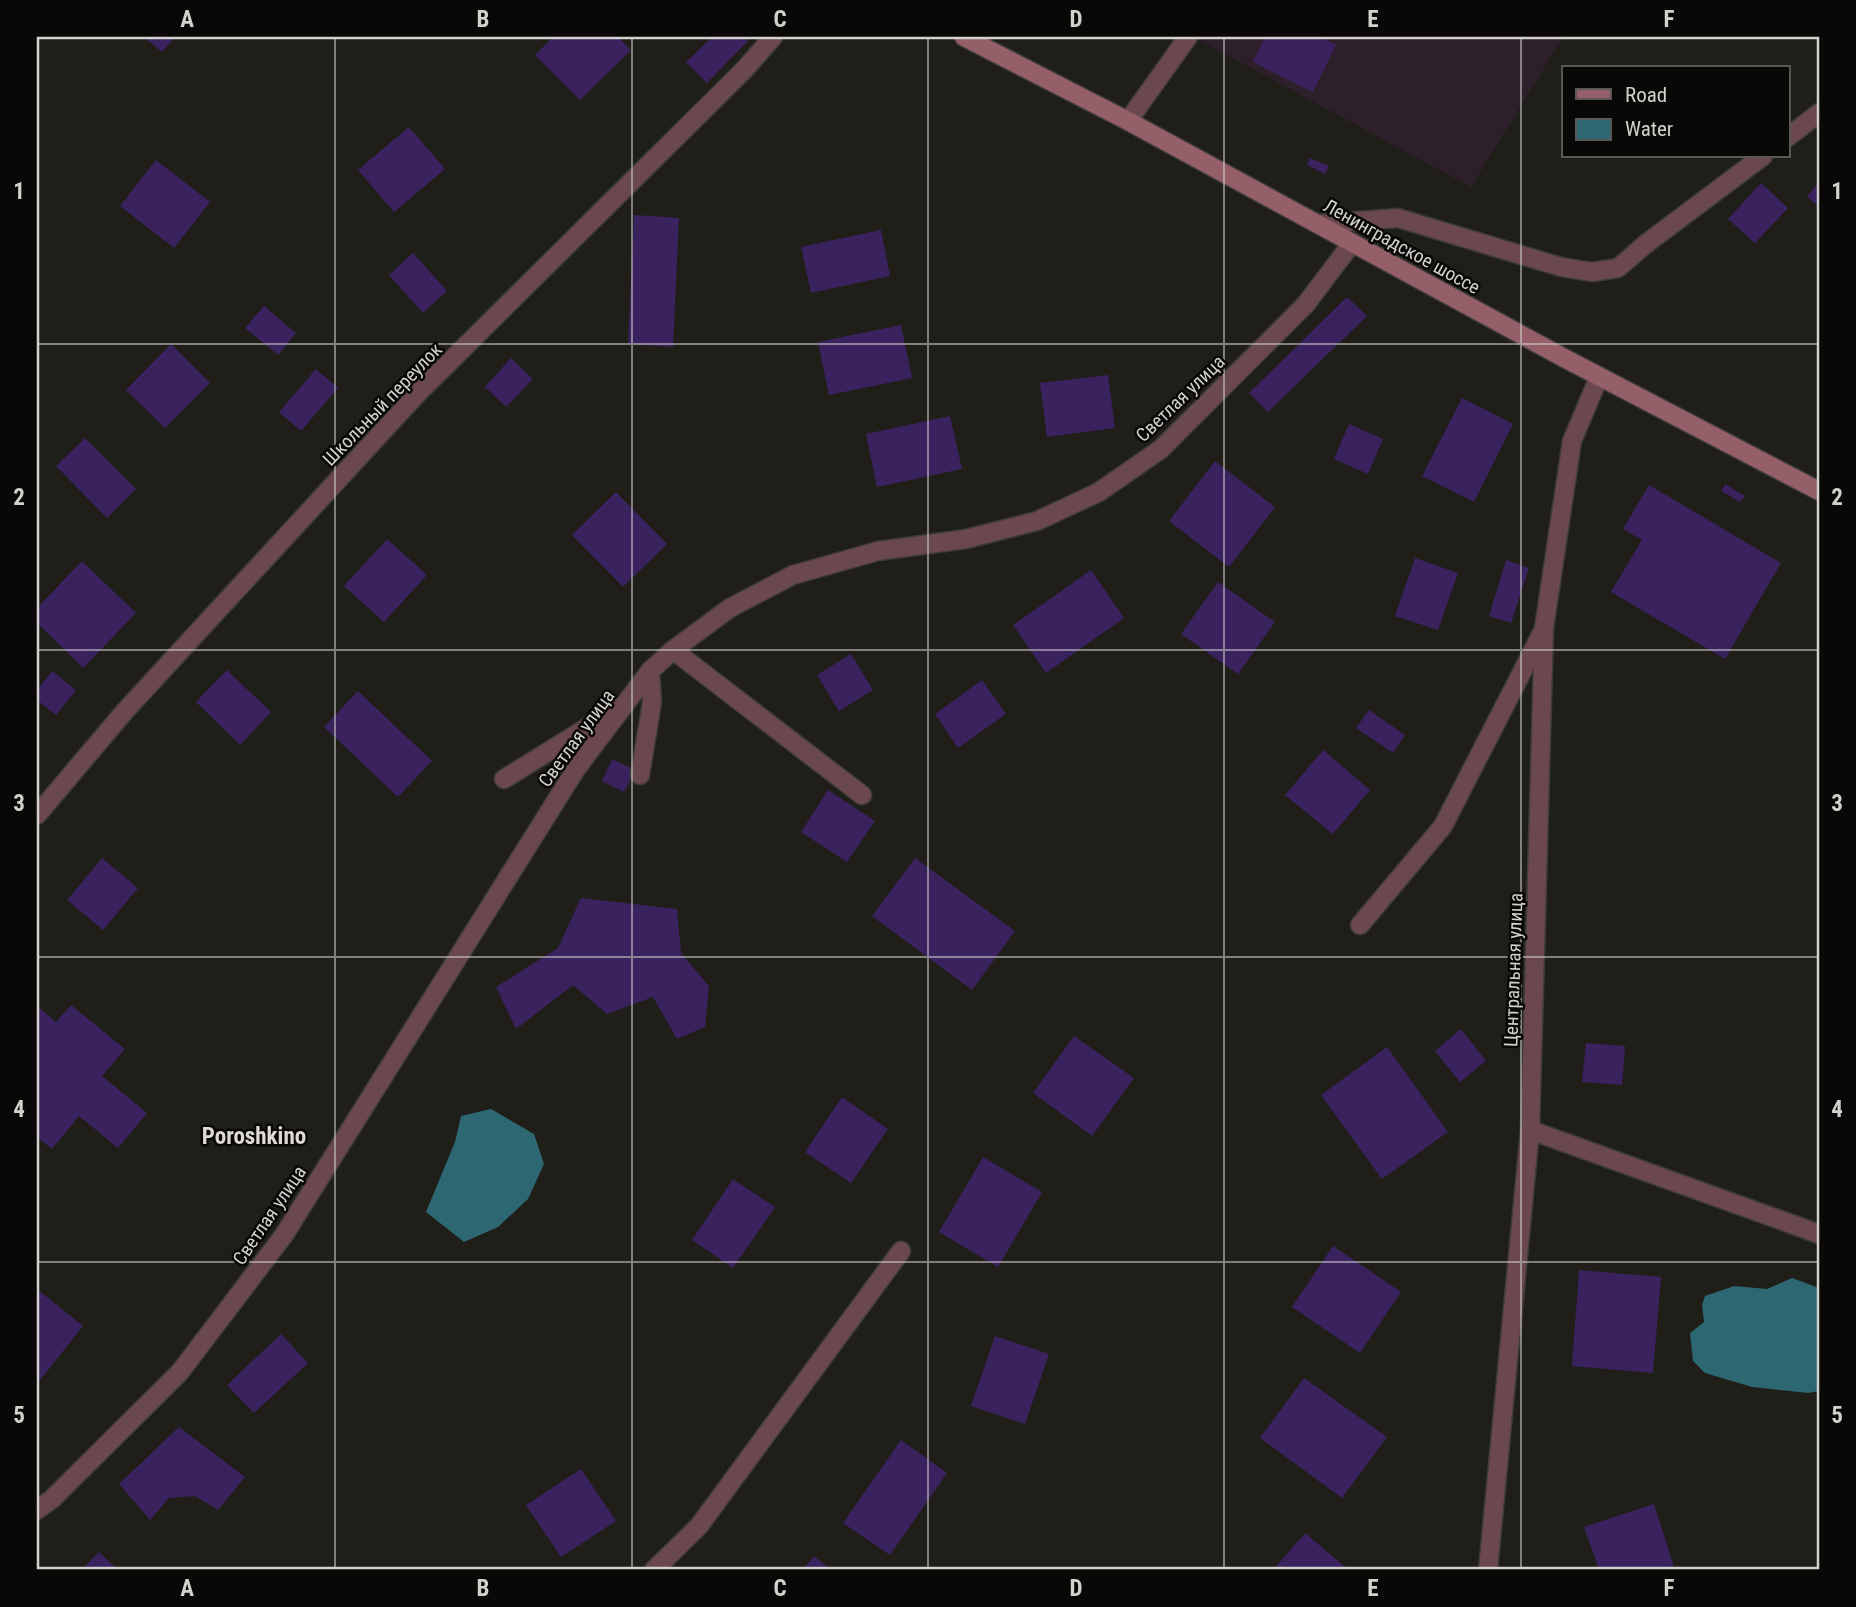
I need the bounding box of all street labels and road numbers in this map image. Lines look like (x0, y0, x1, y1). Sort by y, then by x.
street label: Ленинградское шоссе (1320, 194, 1484, 299)
street label: Школьный переулок (318, 338, 447, 471)
street label: Светлая улица (1131, 350, 1230, 446)
street label: Светлая улица (533, 685, 619, 791)
street label: Центральная улица (1499, 892, 1528, 1048)
street label: Светлая улица (228, 1161, 311, 1269)

